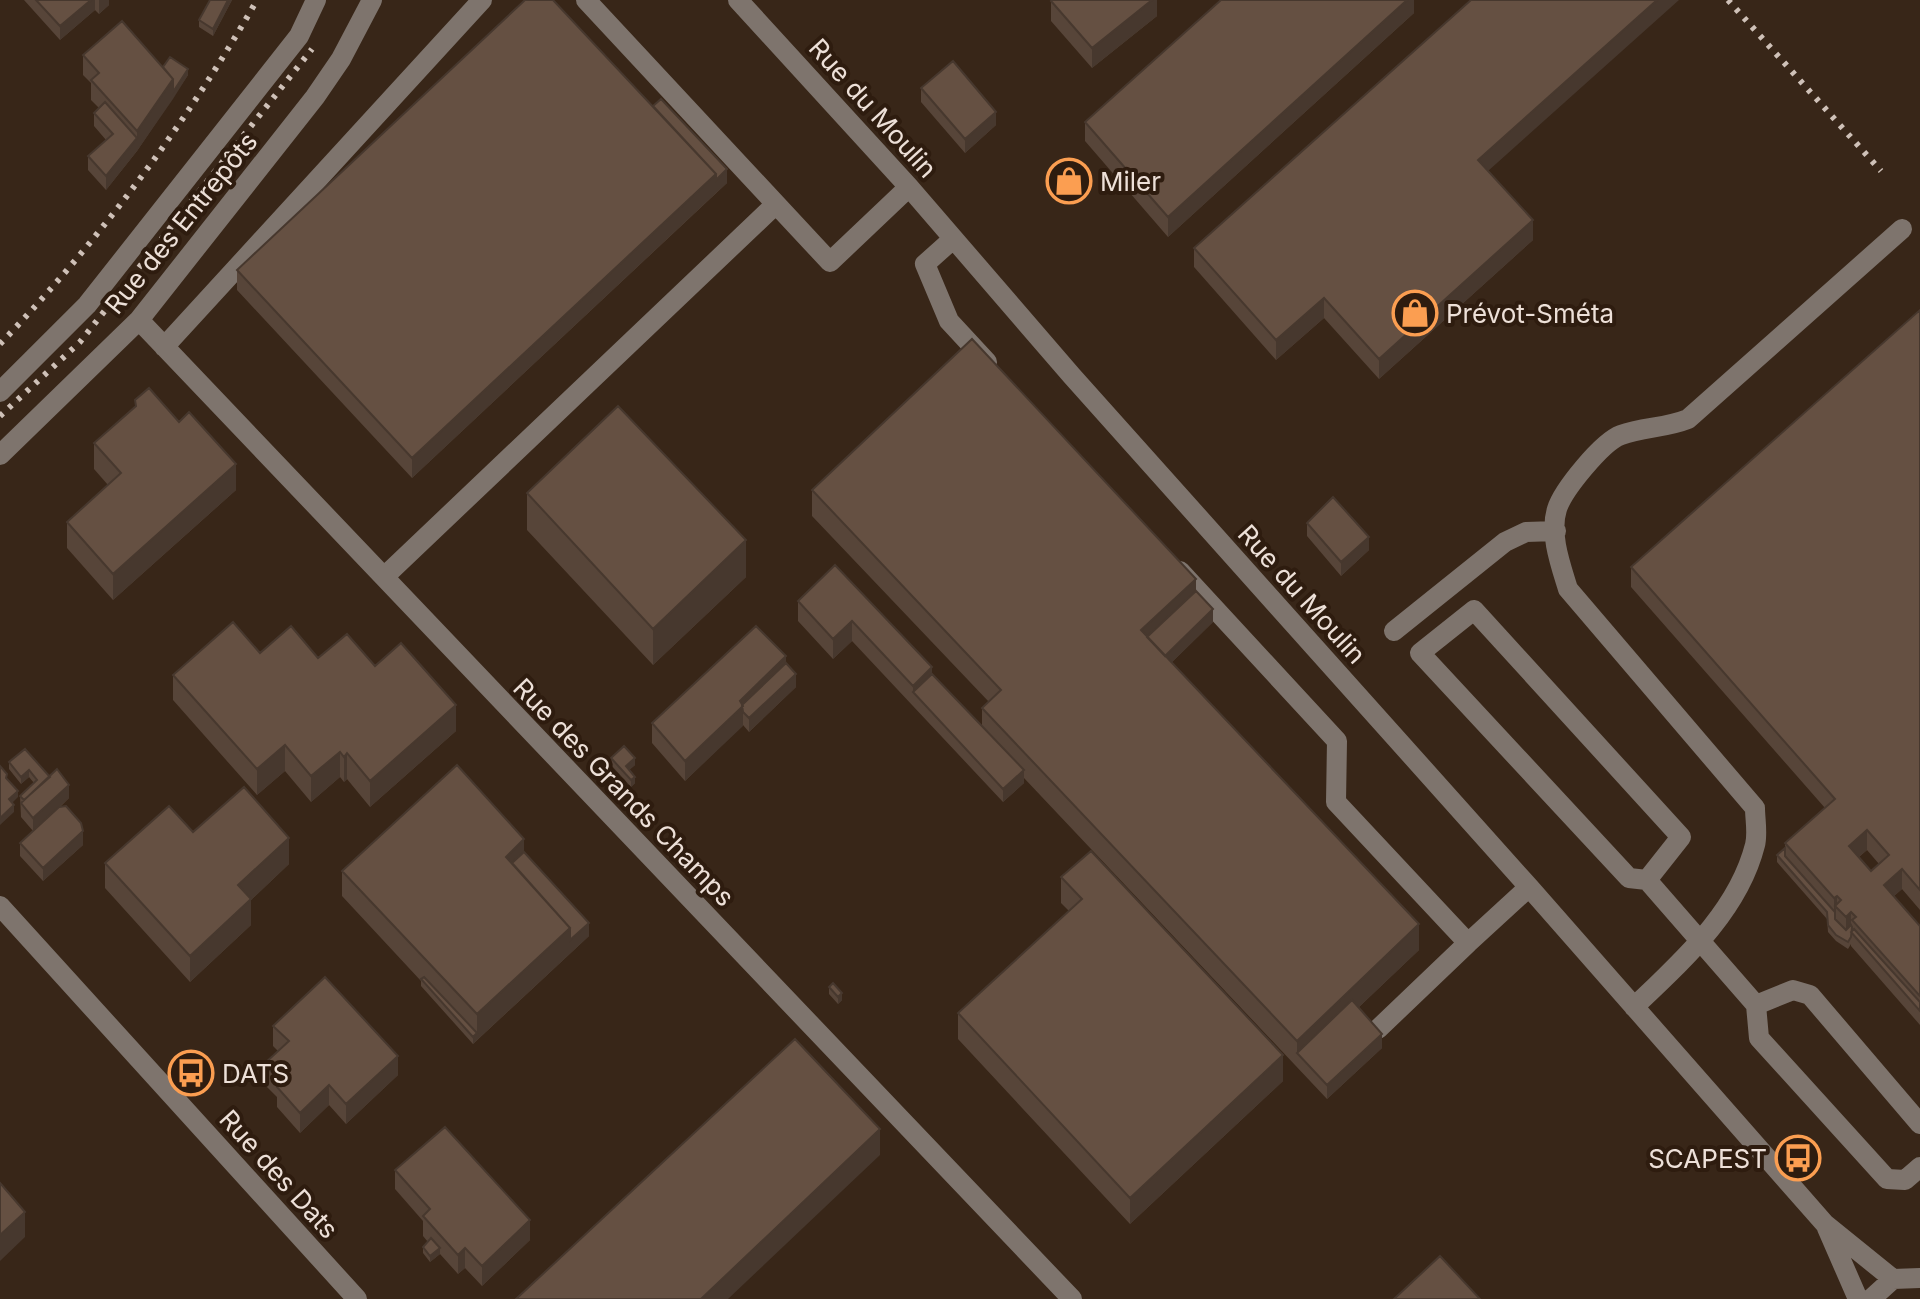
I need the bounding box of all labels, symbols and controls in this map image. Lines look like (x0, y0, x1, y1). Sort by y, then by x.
street label: Rue du Moulin (803, 32, 943, 184)
street label: Rue des Entrepôts (98, 126, 264, 320)
shop icon: Miler (1045, 157, 1093, 205)
place label: Miler (1100, 166, 1161, 197)
shop icon: Prévot-Sméta (1391, 289, 1439, 337)
place label: Prévot-Sméta (1446, 298, 1614, 329)
street label: Rue du Moulin (1232, 518, 1372, 670)
street label: Rue des Grands Champs (507, 672, 741, 912)
bus stop icon: DATS (167, 1049, 215, 1097)
place label: DATS (222, 1058, 289, 1089)
street label: Rue des Dats (213, 1103, 345, 1245)
bus stop icon: SCAPEST (1774, 1134, 1822, 1182)
place label: SCAPEST (1648, 1143, 1767, 1174)

